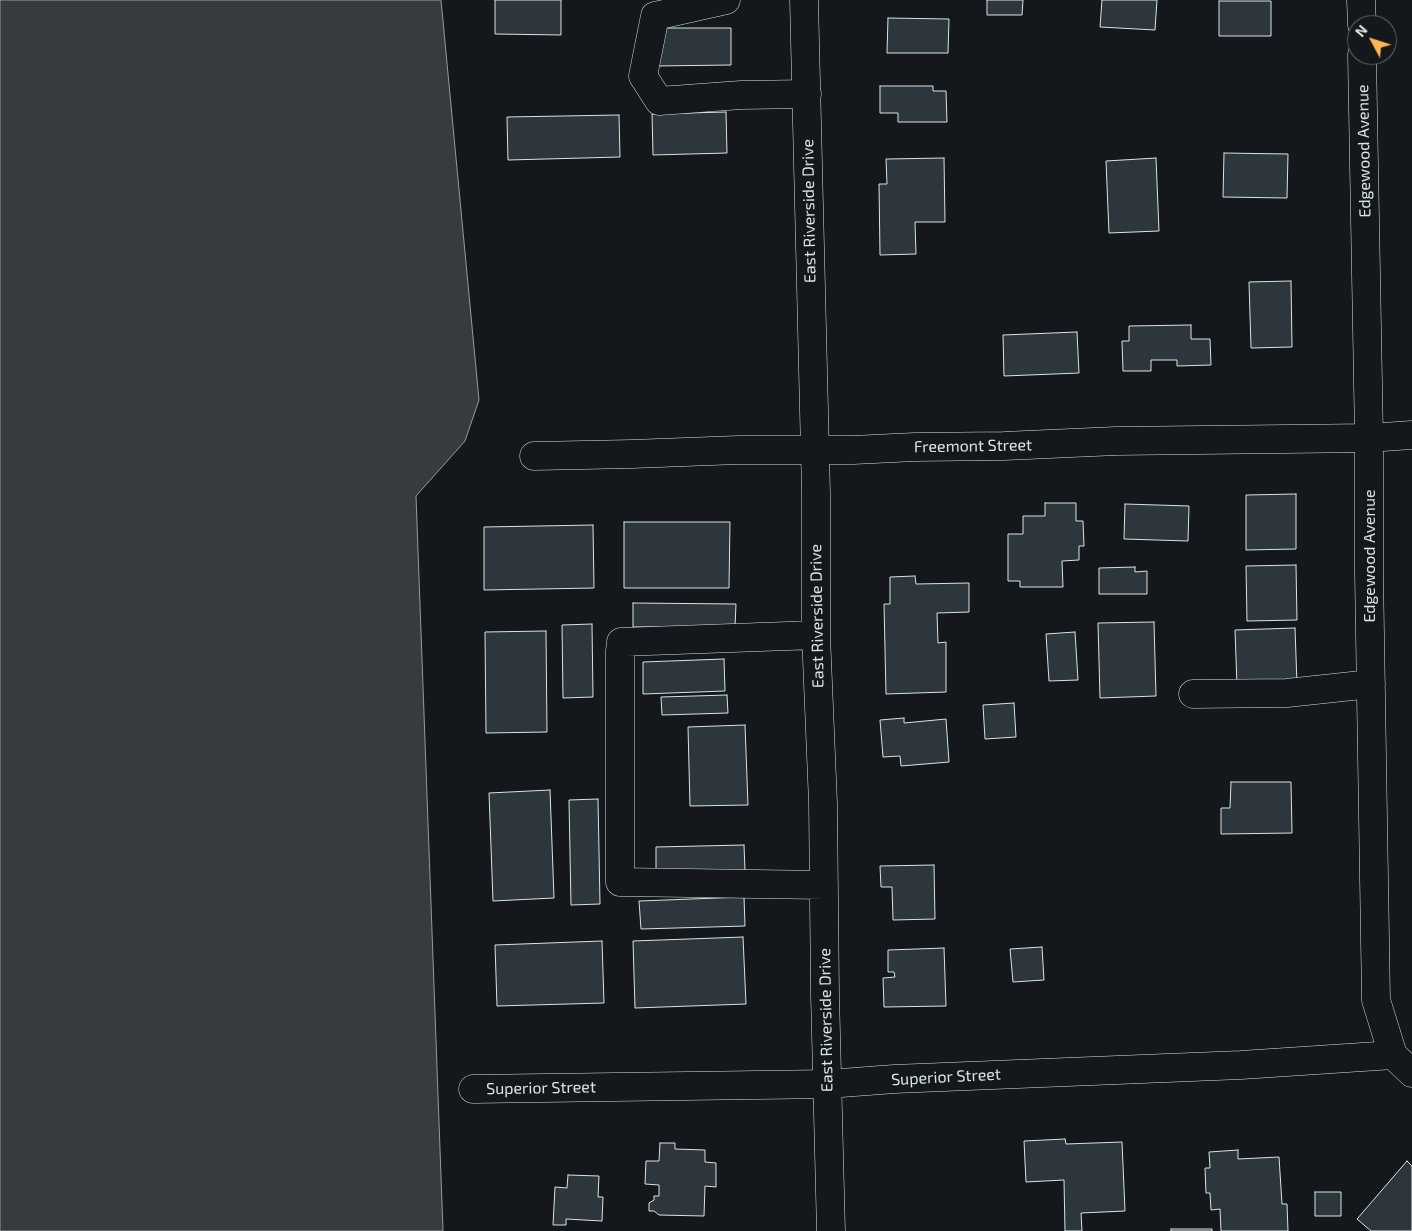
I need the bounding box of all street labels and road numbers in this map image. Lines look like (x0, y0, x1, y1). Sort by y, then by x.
street label: Edgewood Avenue (1353, 84, 1375, 218)
street label: East Riverside Drive (798, 139, 820, 283)
street label: Freemont Street (914, 435, 1032, 457)
street label: Edgewood Avenue (1360, 489, 1380, 623)
street label: East Riverside Drive (806, 544, 828, 688)
street label: East Riverside Drive (815, 948, 837, 1092)
street label: Superior Street (891, 1065, 1001, 1089)
street label: Superior Street (486, 1077, 596, 1099)

